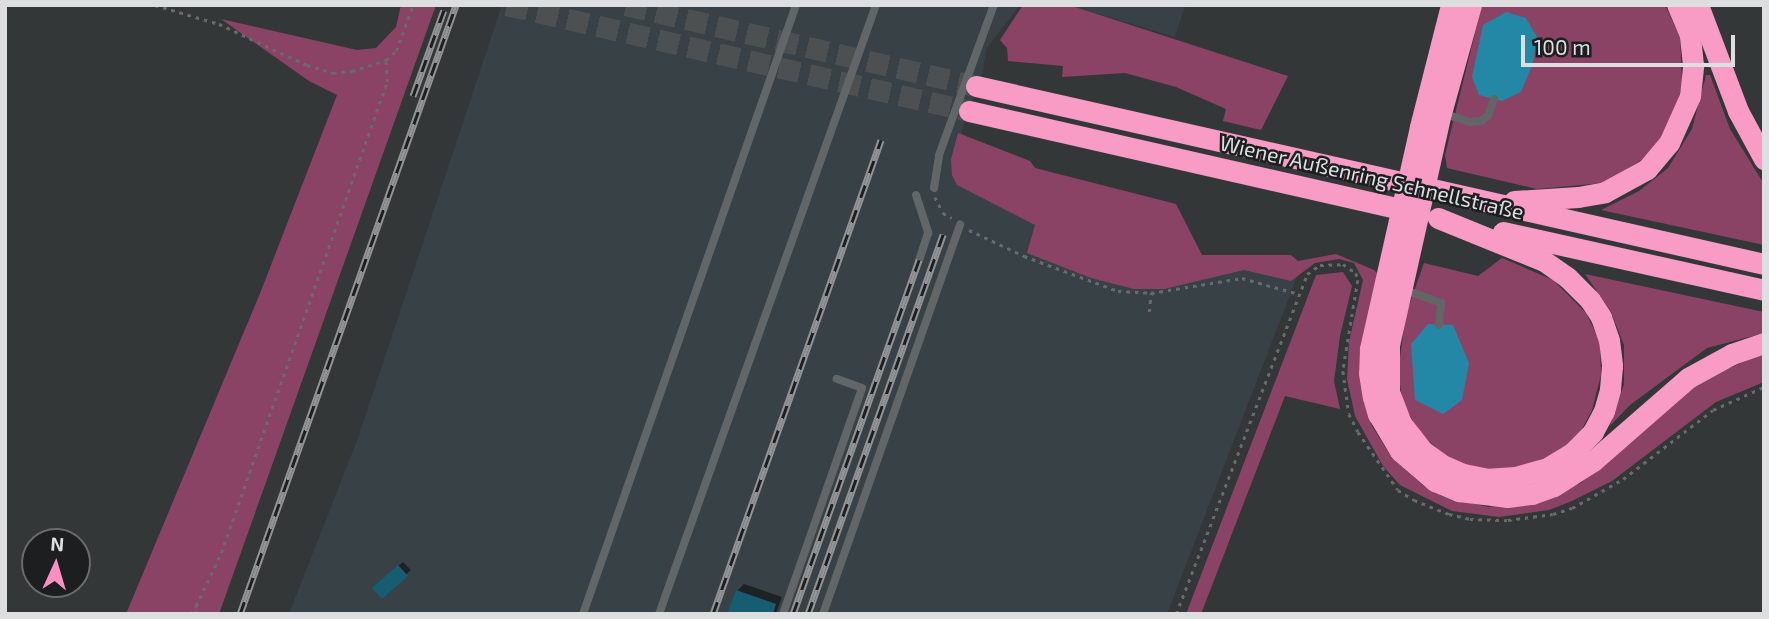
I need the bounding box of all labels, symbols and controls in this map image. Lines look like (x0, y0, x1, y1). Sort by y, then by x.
scale bar (1524, 21, 1738, 65)
text: 100 m (1534, 34, 1591, 59)
street label: Wiener Außenring Schnellstraße (1217, 130, 1527, 224)
north arrow (21, 528, 91, 598)
text: N (50, 532, 65, 555)

